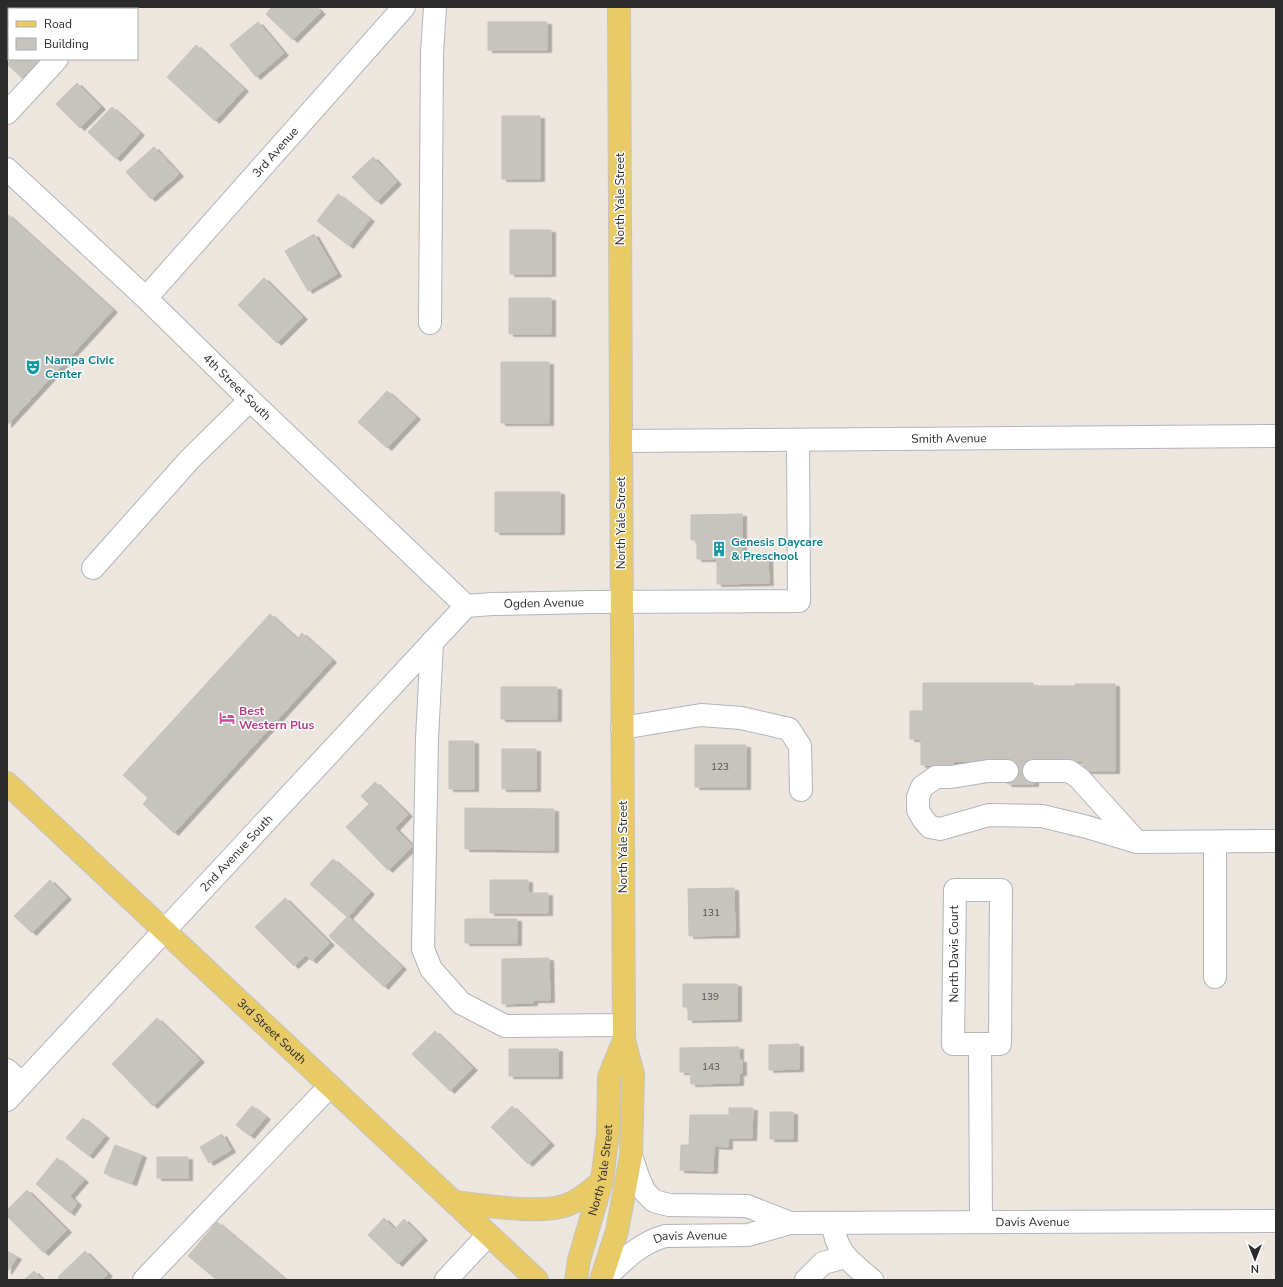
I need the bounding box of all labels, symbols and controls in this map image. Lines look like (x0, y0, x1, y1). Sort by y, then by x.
legend (8, 8, 138, 60)
text: Road (44, 16, 72, 32)
text: Building (44, 36, 89, 52)
street label: 3rd Avenue (249, 123, 302, 181)
street label: North Yale Street (612, 152, 628, 245)
street label: 4th Street South (200, 350, 274, 424)
place label: Nampa Civic Center (45, 352, 115, 382)
theatre icon: Nampa Civic Center (24, 358, 42, 376)
street label: Smith Avenue (911, 430, 987, 447)
street label: North Yale Street (613, 476, 629, 569)
place label: Genesis Daycare & Preschool (731, 534, 824, 564)
building icon: Genesis Daycare & Preschool (710, 540, 728, 558)
street label: Ogden Avenue (504, 594, 584, 612)
place label: Best Western Plus (239, 703, 315, 733)
hotel icon: Best Western Plus (218, 709, 236, 727)
house number: 123 (711, 760, 729, 774)
street label: North Yale Street (615, 800, 631, 893)
street label: 2nd Avenue South (197, 811, 276, 895)
street label: North Davis Court (946, 905, 962, 1003)
house number: 131 (702, 906, 720, 920)
house number: 139 (701, 990, 719, 1004)
street label: 3rd Street South (234, 995, 310, 1068)
house number: 143 (702, 1060, 720, 1074)
street label: North Yale Street (584, 1124, 616, 1218)
street label: Davis Avenue (995, 1214, 1069, 1230)
street label: Davis Avenue (651, 1227, 727, 1247)
north arrow (1235, 1239, 1275, 1279)
text: N (1251, 1261, 1259, 1276)

